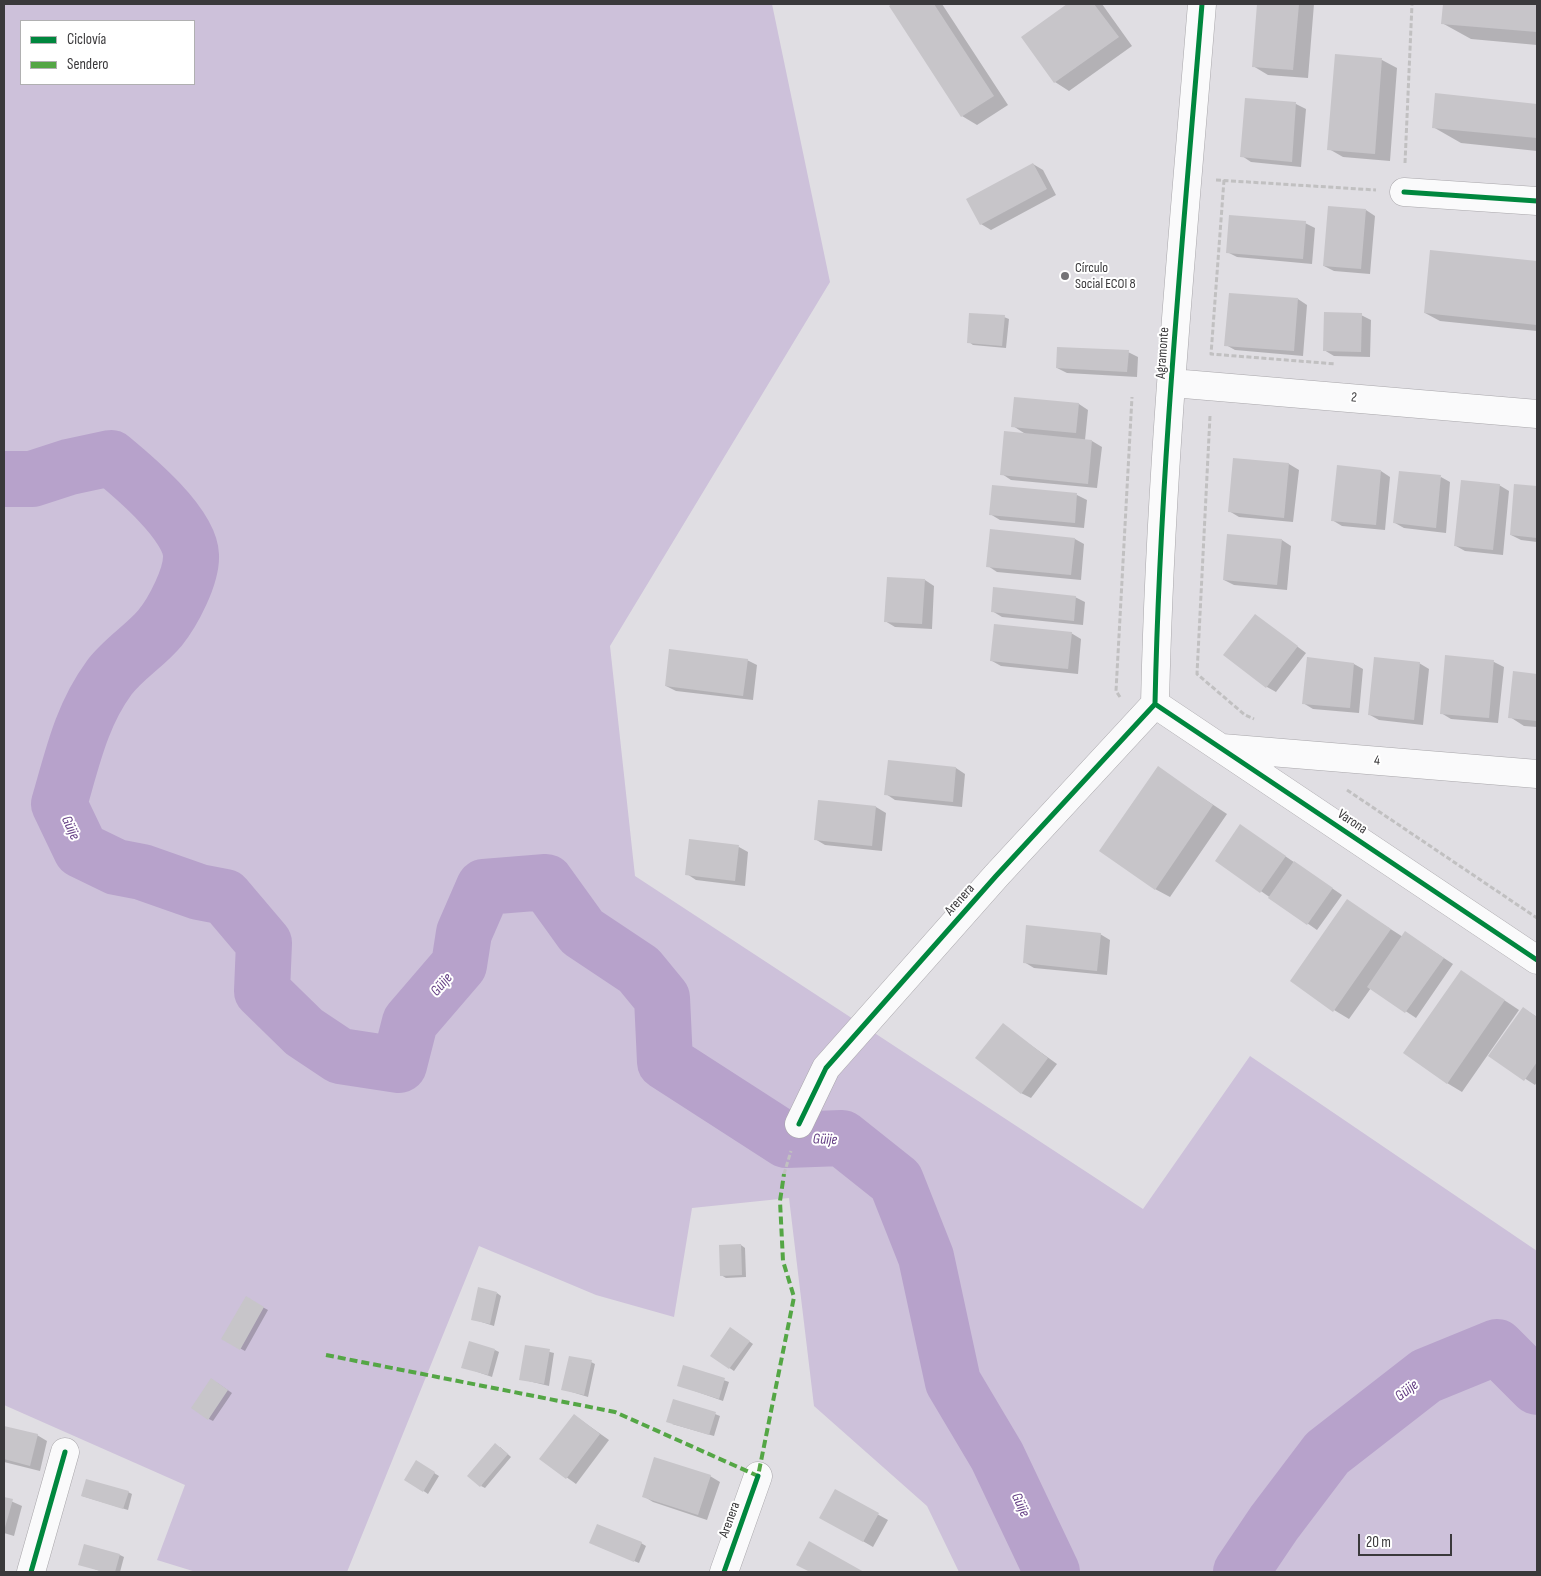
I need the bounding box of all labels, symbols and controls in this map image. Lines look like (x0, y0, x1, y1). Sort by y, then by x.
legend (20, 20, 195, 85)
text: Ciclovía (67, 30, 106, 49)
text: Sendero (67, 55, 108, 74)
place label: Círculo Social ECOI 8 (1075, 260, 1136, 292)
marker: Círculo Social ECOI 8 (1059, 270, 1071, 282)
street label: Agramonte (1153, 327, 1173, 379)
street label: 2 (1350, 389, 1358, 407)
street label: 4 (1373, 752, 1381, 770)
street label: Varona (1334, 806, 1370, 838)
water label: Güije (57, 813, 83, 843)
street label: Arenera (942, 881, 978, 919)
water label: Güije (427, 970, 457, 1000)
water label: Güije (812, 1131, 838, 1149)
water label: Güije (1392, 1376, 1422, 1406)
water label: Güije (1007, 1490, 1033, 1520)
street label: Arenera (716, 1500, 744, 1540)
scale bar (1361, 1524, 1455, 1556)
text: 20 m (1366, 1533, 1391, 1552)

